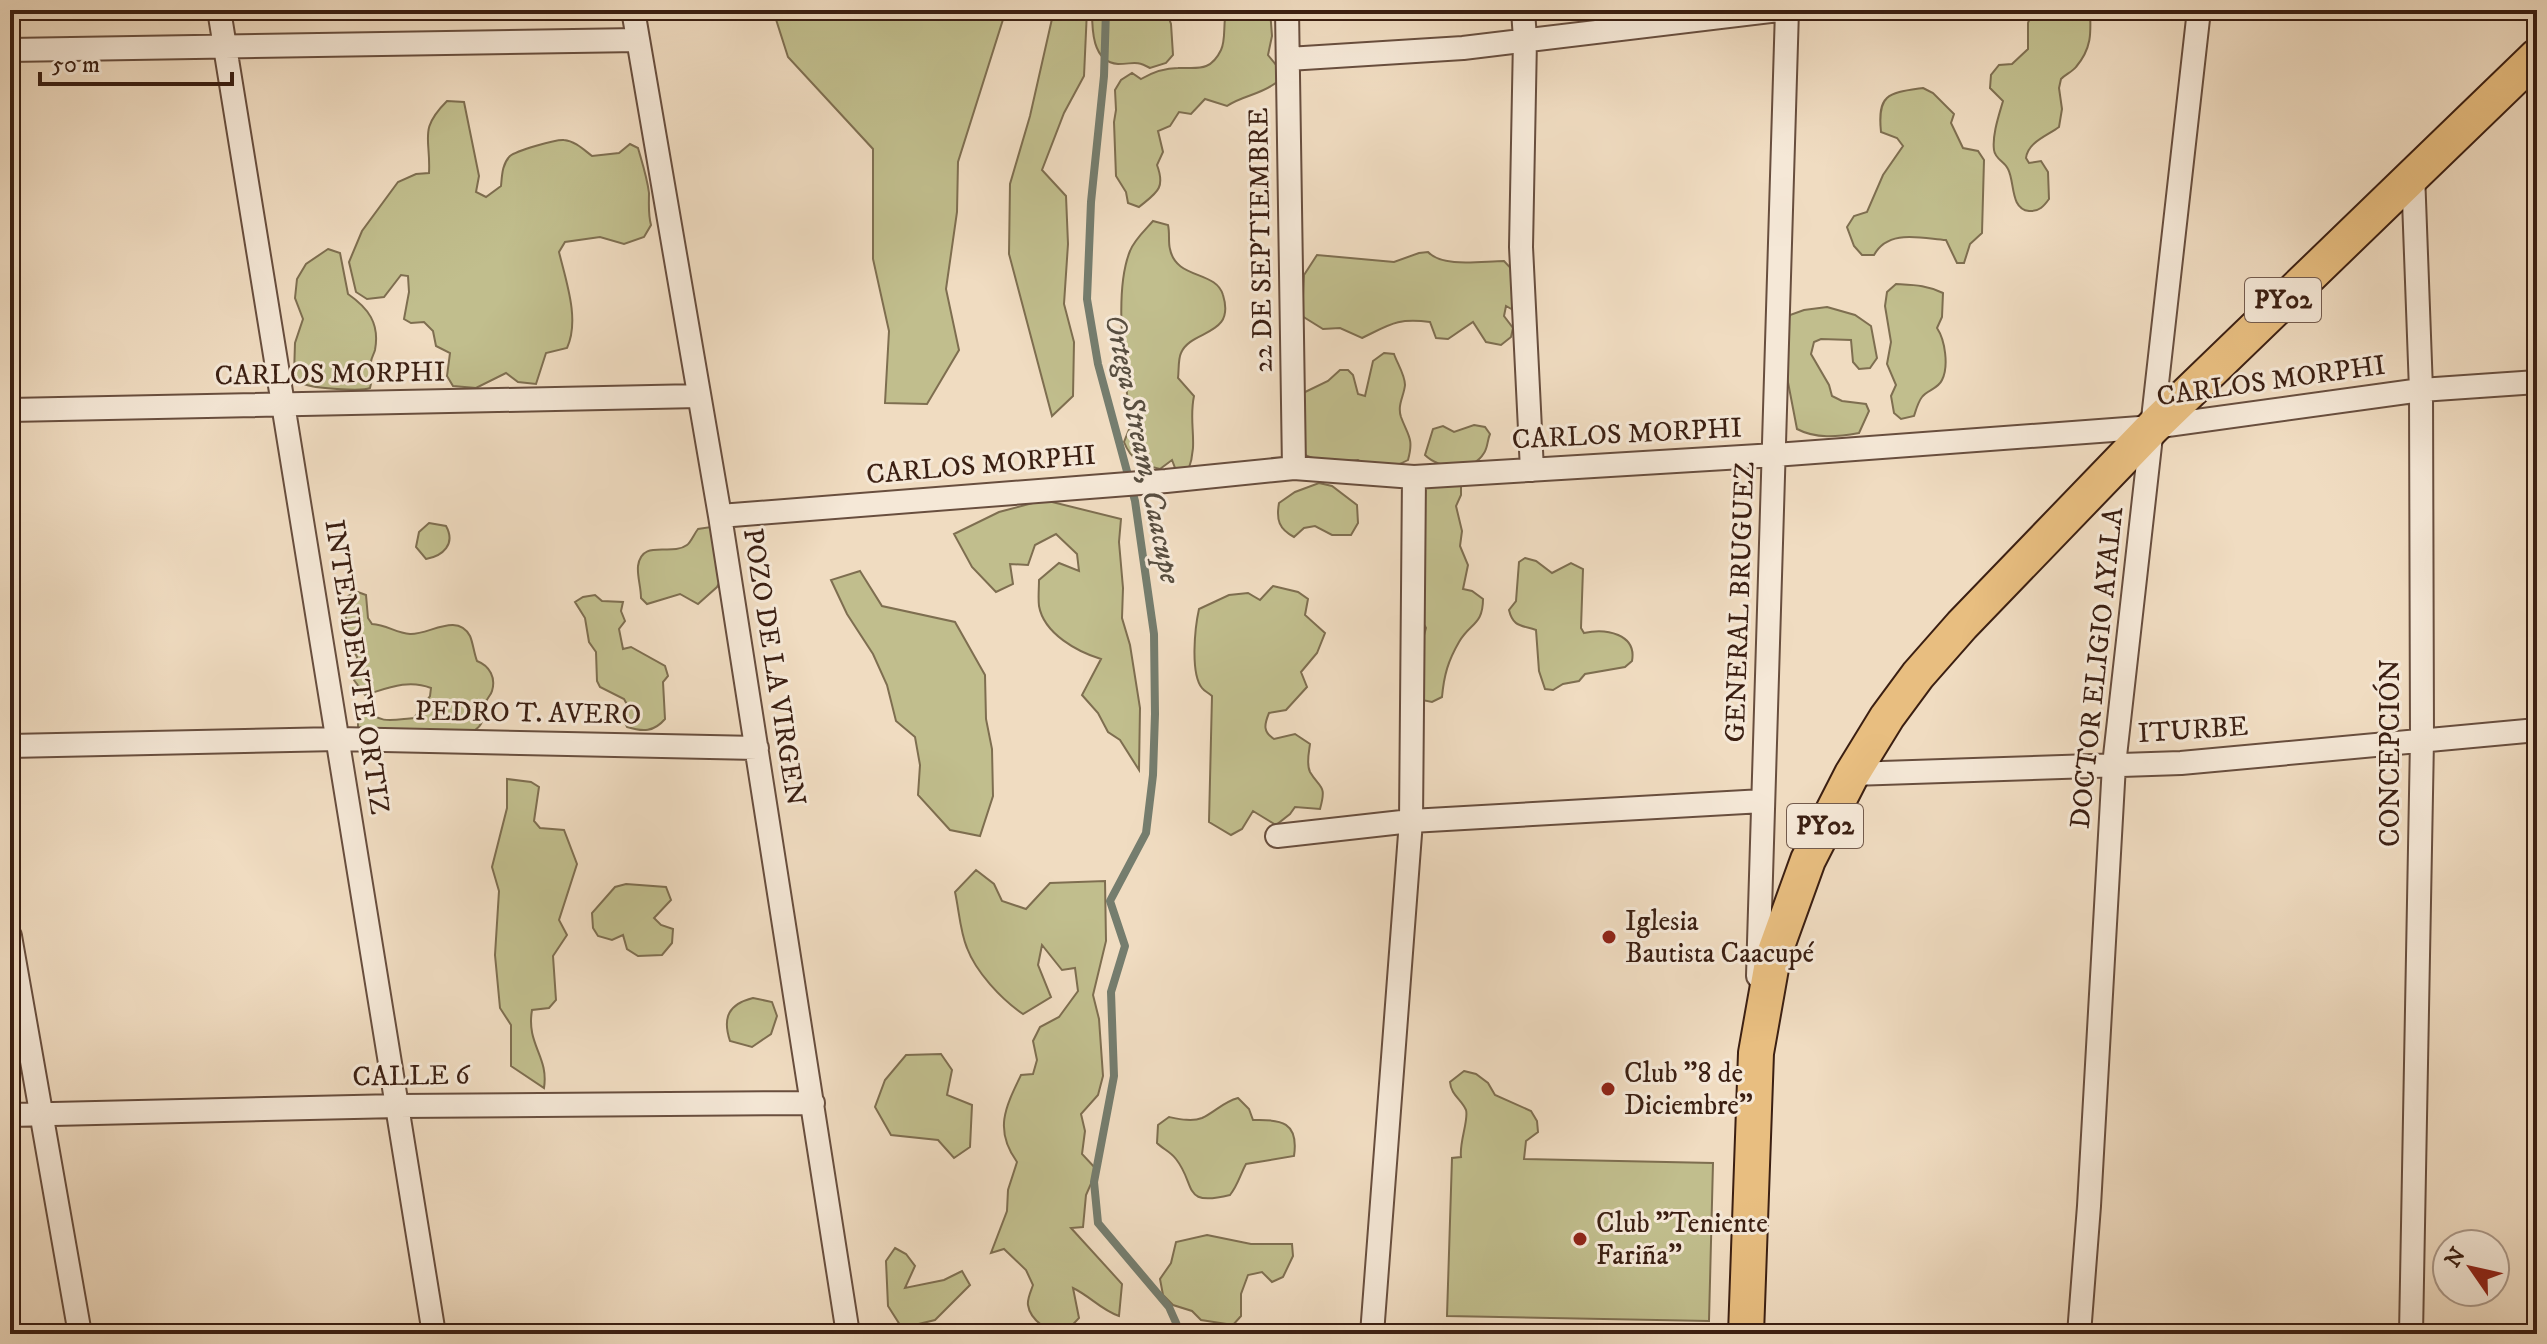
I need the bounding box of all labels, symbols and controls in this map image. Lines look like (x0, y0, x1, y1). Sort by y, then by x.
scale bar (40, 36, 232, 86)
text: 50 m (52, 50, 100, 80)
street label: 22 DE SEPTIEMBRE (1241, 107, 1281, 373)
road number: PY02 (2245, 278, 2321, 322)
water label: Ortega Stream, Caacupe (1095, 311, 1189, 588)
street label: CARLOS MORPHI (2154, 348, 2388, 414)
street label: CARLOS MORPHI (214, 354, 446, 394)
street label: CARLOS MORPHI (1511, 410, 1743, 458)
street label: CARLOS MORPHI (865, 438, 1097, 492)
street label: GENERAL BRUGUEZ (1718, 461, 1762, 743)
street label: DOCTOR ELIGIO AYALA (2063, 504, 2131, 831)
street label: INTENDENTE ORTIZ (316, 517, 398, 817)
street label: POZO DE LA VIRGEN (735, 526, 813, 808)
street label: CONCEPCIÓN (2372, 659, 2408, 847)
street label: PEDRO T. AVERO (415, 694, 641, 732)
street label: ITURBE (2137, 709, 2249, 751)
road number: PY02 (1787, 804, 1863, 848)
place label: Iglesia Bautista Caacupé (1625, 904, 1815, 971)
marker: Iglesia Bautista Caacupé (1600, 928, 1618, 946)
place label: Club "8 de Diciembre" (1624, 1056, 1753, 1123)
street label: CALLE 6 (352, 1057, 471, 1095)
marker: Club "8 de Diciembre" (1599, 1080, 1617, 1098)
place label: Club "Teniente Fariña" (1596, 1206, 1768, 1273)
north arrow (2431, 1228, 2511, 1308)
marker: Club "Teniente Fariña" (1571, 1230, 1589, 1248)
text: N (2439, 1243, 2472, 1273)

